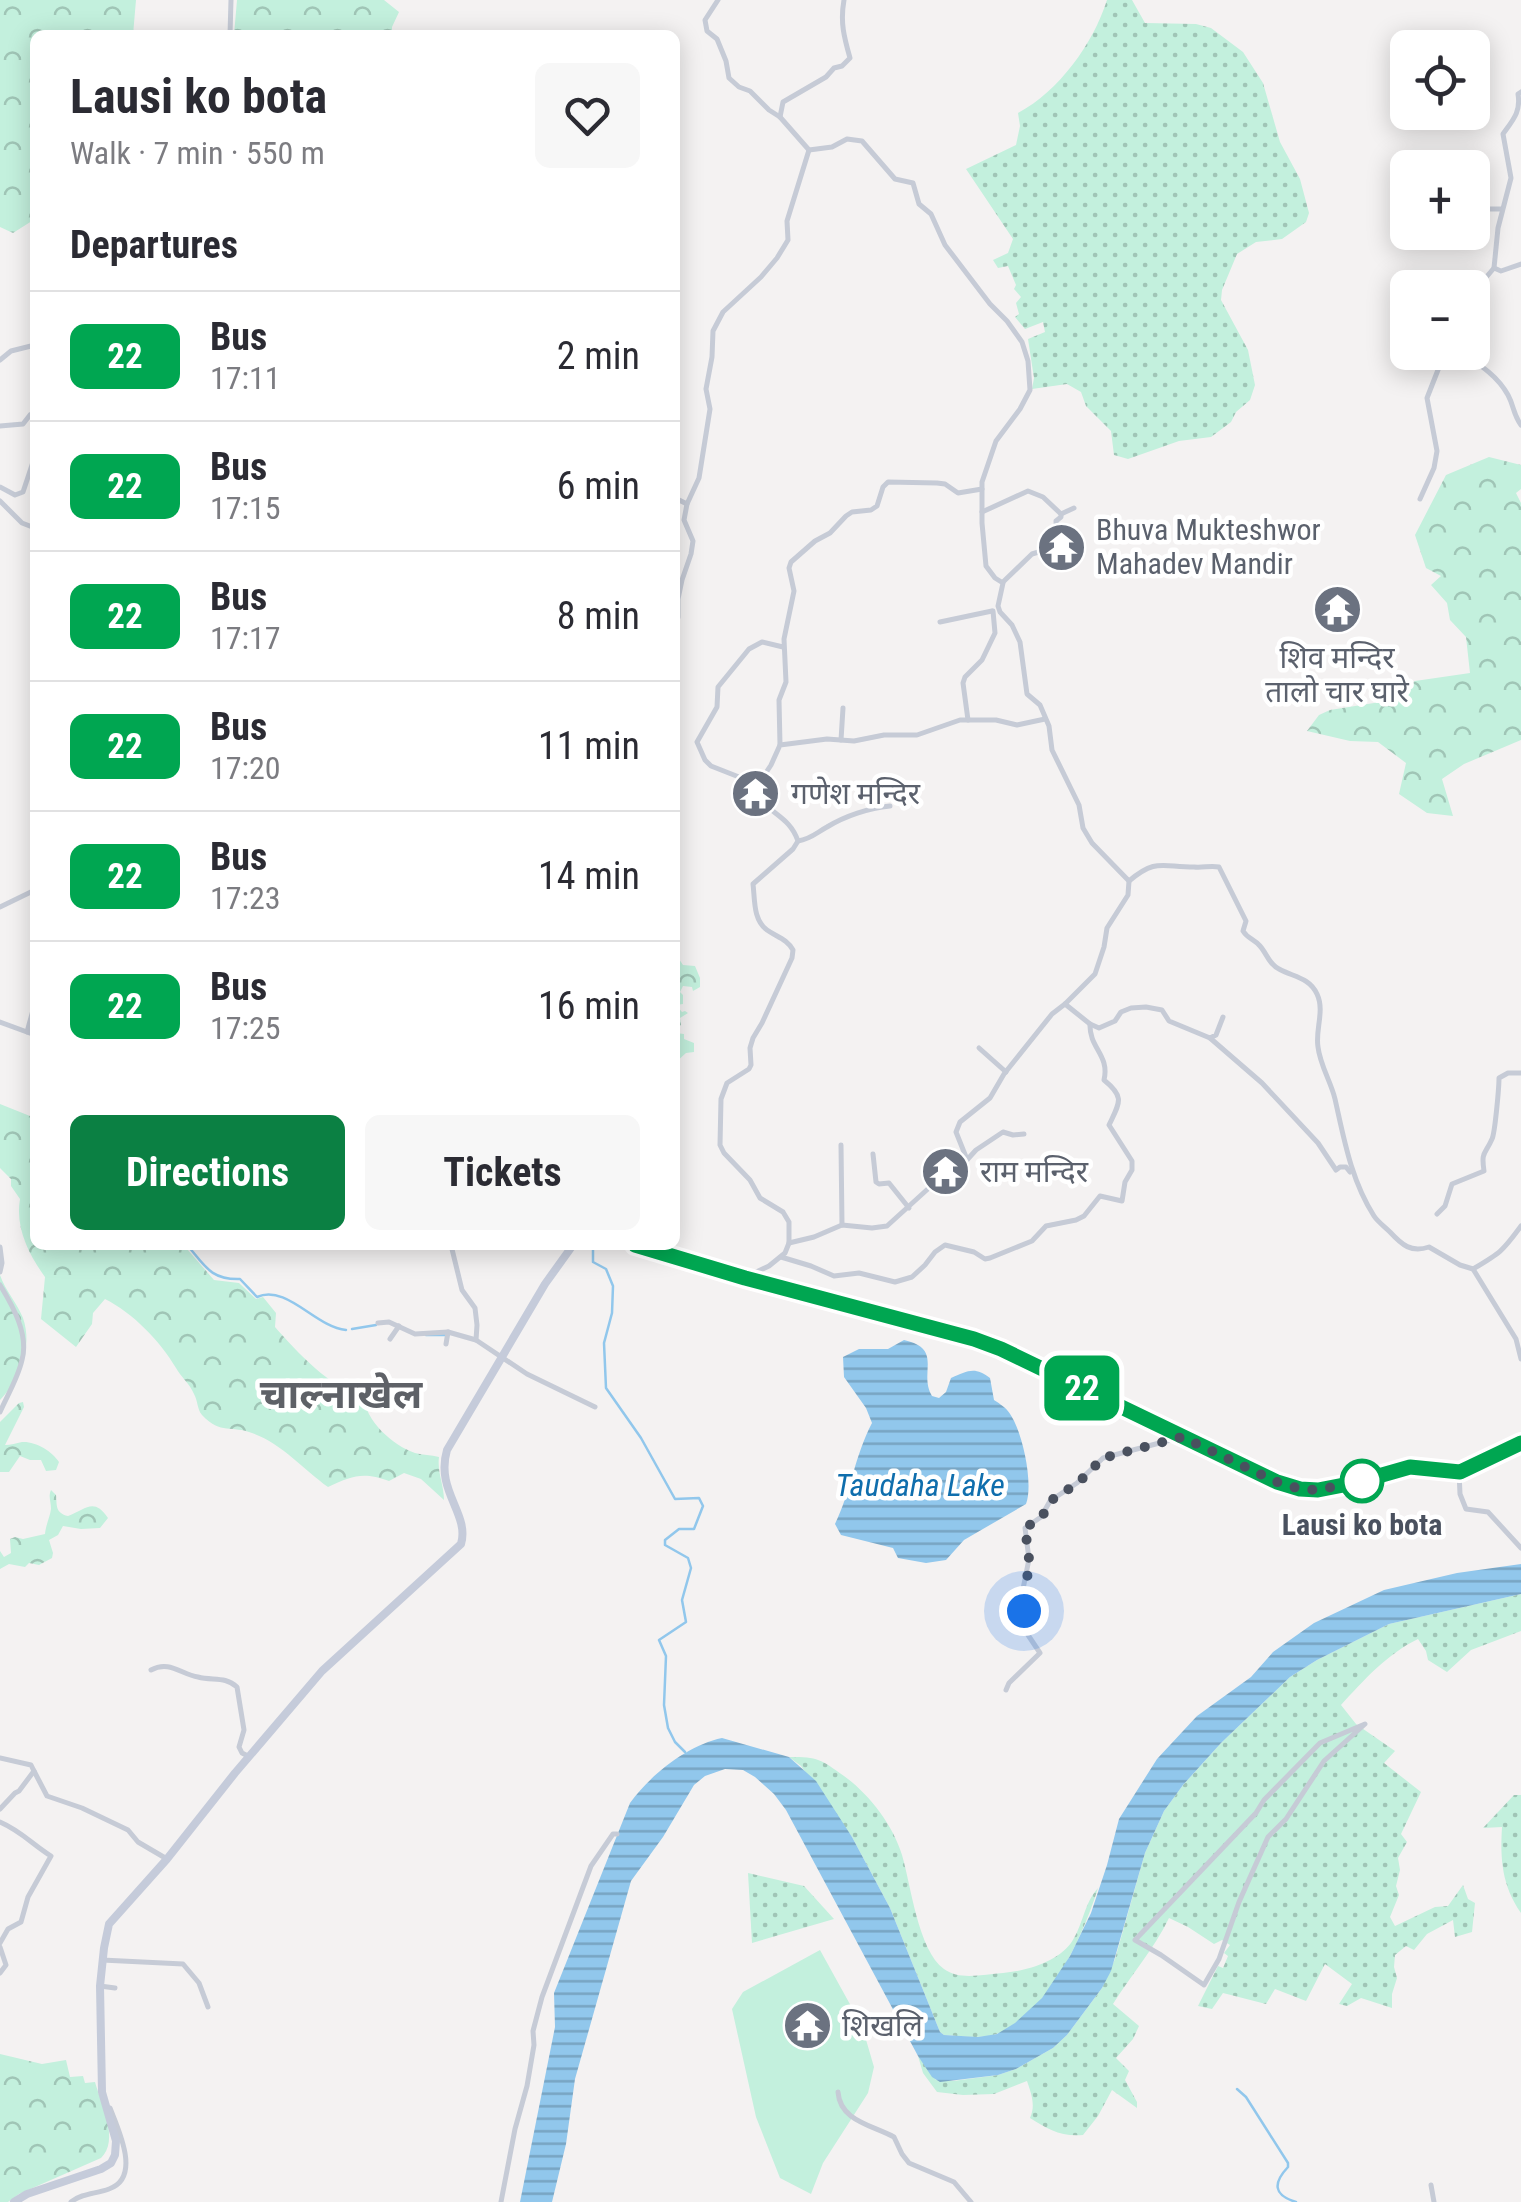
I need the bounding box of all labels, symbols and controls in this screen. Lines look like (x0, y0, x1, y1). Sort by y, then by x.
map controls (1390, 30, 1490, 370)
button: locate (1390, 30, 1490, 130)
button: heart (535, 63, 640, 168)
text: Lausi ko bota (70, 68, 327, 125)
text: Walk · 7 min · 550 m (70, 134, 325, 172)
button: + (1390, 150, 1490, 250)
text: Departures (70, 223, 238, 267)
button: − (1390, 270, 1490, 370)
text: Bus (210, 315, 267, 359)
text: 2 min (557, 334, 640, 378)
text: 22 (107, 336, 143, 377)
text: 17:11 (210, 359, 281, 397)
text: Bus (210, 445, 267, 489)
text: 6 min (557, 464, 640, 508)
text: 22 (107, 466, 143, 507)
text: 17:15 (210, 489, 281, 527)
place label: Bhuva Mukteshwor Mahadev Mandir (1096, 512, 1321, 581)
temple icon: Bhuva Mukteshwor Mahadev Mandir (1035, 521, 1087, 573)
text: Bus (210, 575, 267, 619)
temple icon: शिव मन्दिर तालो चार घारे (1311, 583, 1363, 635)
text: 8 min (557, 594, 640, 638)
text: 22 (107, 596, 143, 637)
text: 17:17 (210, 619, 281, 657)
place label: शिव मन्दिर तालो चार घारे (1265, 640, 1410, 709)
text: Bus (210, 705, 267, 749)
text: 11 min (538, 724, 640, 768)
text: 22 (107, 726, 143, 767)
text: 17:20 (210, 749, 281, 787)
temple icon: गणेश मन्दिर (730, 768, 782, 820)
place label: गणेश मन्दिर (791, 776, 921, 811)
text: Bus (210, 835, 267, 879)
text: 14 min (538, 854, 640, 898)
text: 22 (107, 856, 143, 897)
text: 17:23 (210, 879, 281, 917)
text: Bus (210, 965, 267, 1009)
text: 16 min (538, 984, 640, 1028)
text: 22 (107, 986, 143, 1027)
text: 17:25 (210, 1009, 281, 1047)
button: Directions (70, 1115, 345, 1230)
button: Tickets (365, 1115, 640, 1230)
temple icon: राम मन्दिर (919, 1146, 971, 1198)
place label: राम मन्दिर (980, 1154, 1089, 1189)
line badge: 22 (1037, 1356, 1127, 1420)
text: 22 (1064, 1368, 1100, 1409)
district label: चाल्नाखेल (260, 1371, 424, 1418)
marker: Lausi ko bota (1341, 1460, 1383, 1502)
water label: Taudaha Lake (835, 1466, 1005, 1504)
place label: Lausi ko bota (1282, 1507, 1442, 1542)
your location (999, 1586, 1049, 1636)
temple icon: शिखलि (781, 2000, 833, 2052)
place label: शिखलि (842, 2008, 923, 2043)

